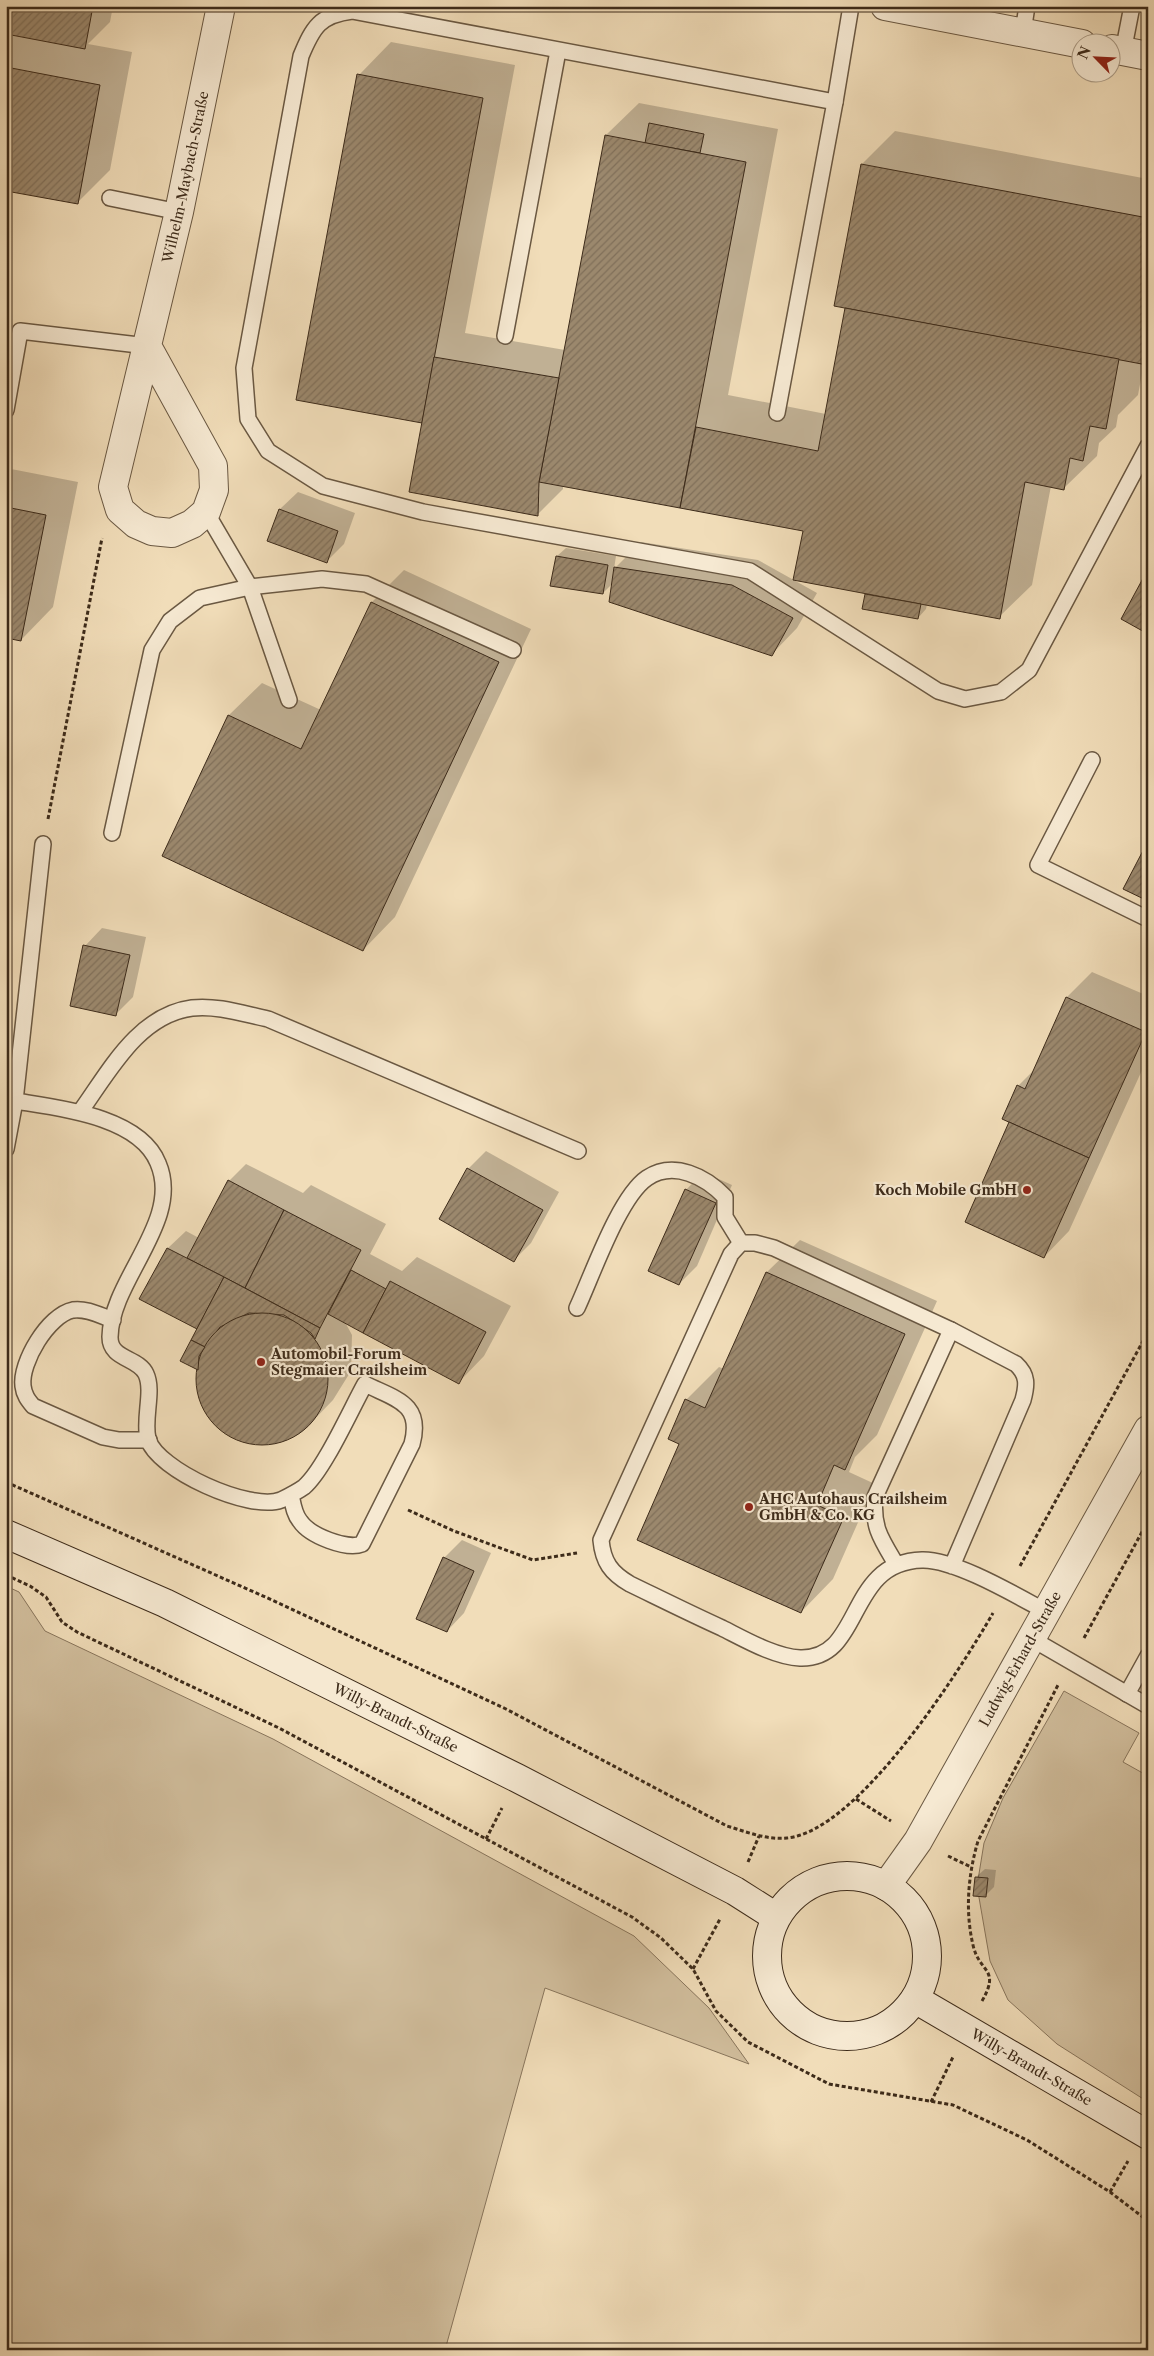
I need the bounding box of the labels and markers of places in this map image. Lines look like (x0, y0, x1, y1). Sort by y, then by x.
place label: Koch Mobile GmbH (875, 1181, 1017, 1199)
marker: Koch Mobile GmbH (1021, 1184, 1033, 1196)
place label: Automobil-Forum Stegmaier Crailsheim (270, 1345, 427, 1379)
marker: Automobil-Forum Stegmaier Crailsheim (255, 1356, 267, 1368)
place label: AHC Autohaus Crailsheim GmbH & Co. KG (758, 1490, 948, 1524)
marker: AHC Autohaus Crailsheim GmbH & Co. KG (743, 1501, 755, 1513)

